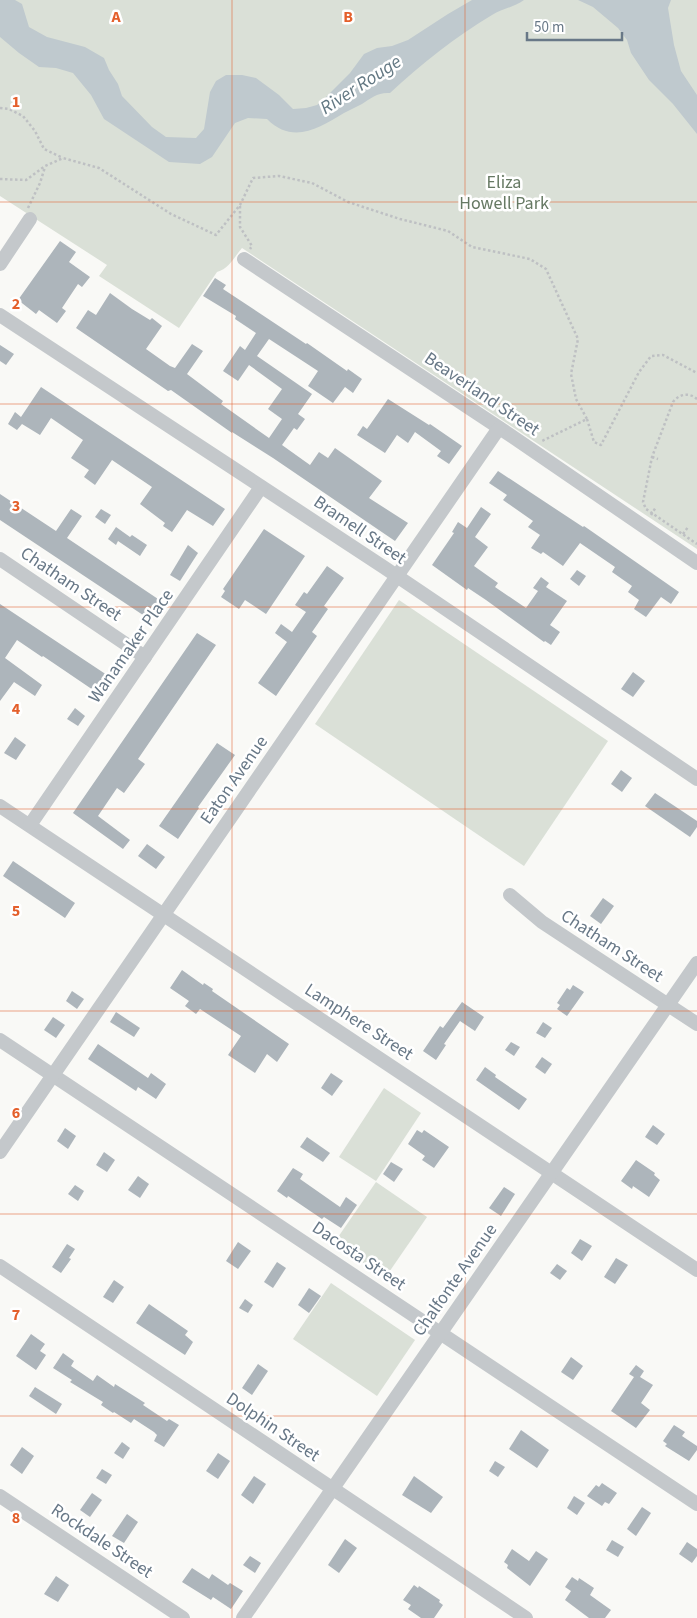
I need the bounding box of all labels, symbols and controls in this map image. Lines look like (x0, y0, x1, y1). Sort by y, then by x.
text: A (110, 6, 121, 28)
text: B (343, 6, 353, 28)
scale bar (527, 10, 622, 42)
text: 50 m (534, 17, 564, 38)
water label: River Rouge (315, 49, 407, 121)
text: 1 (12, 91, 20, 113)
park label: Eliza Howell Park (459, 170, 549, 216)
text: 2 (12, 293, 20, 315)
street label: Beaverland Street (419, 346, 545, 442)
street label: Bramell Street (309, 490, 411, 570)
text: 3 (12, 495, 20, 517)
street label: Chatham Street (15, 541, 127, 627)
street label: Wanamaker Place (82, 584, 180, 708)
text: 4 (12, 698, 21, 720)
street label: Eaton Avenue (194, 731, 274, 829)
text: 5 (12, 900, 20, 922)
street label: Chatham Street (556, 904, 668, 988)
street label: Lamphere Street (300, 977, 418, 1067)
text: 6 (12, 1102, 20, 1124)
street label: Dacosta Street (307, 1215, 411, 1297)
street label: Chalfonte Avenue (407, 1219, 503, 1341)
text: 7 (12, 1304, 20, 1326)
street label: Dolphin Street (221, 1386, 325, 1468)
street label: Rockdale Street (46, 1498, 158, 1584)
text: 8 (12, 1507, 20, 1529)

